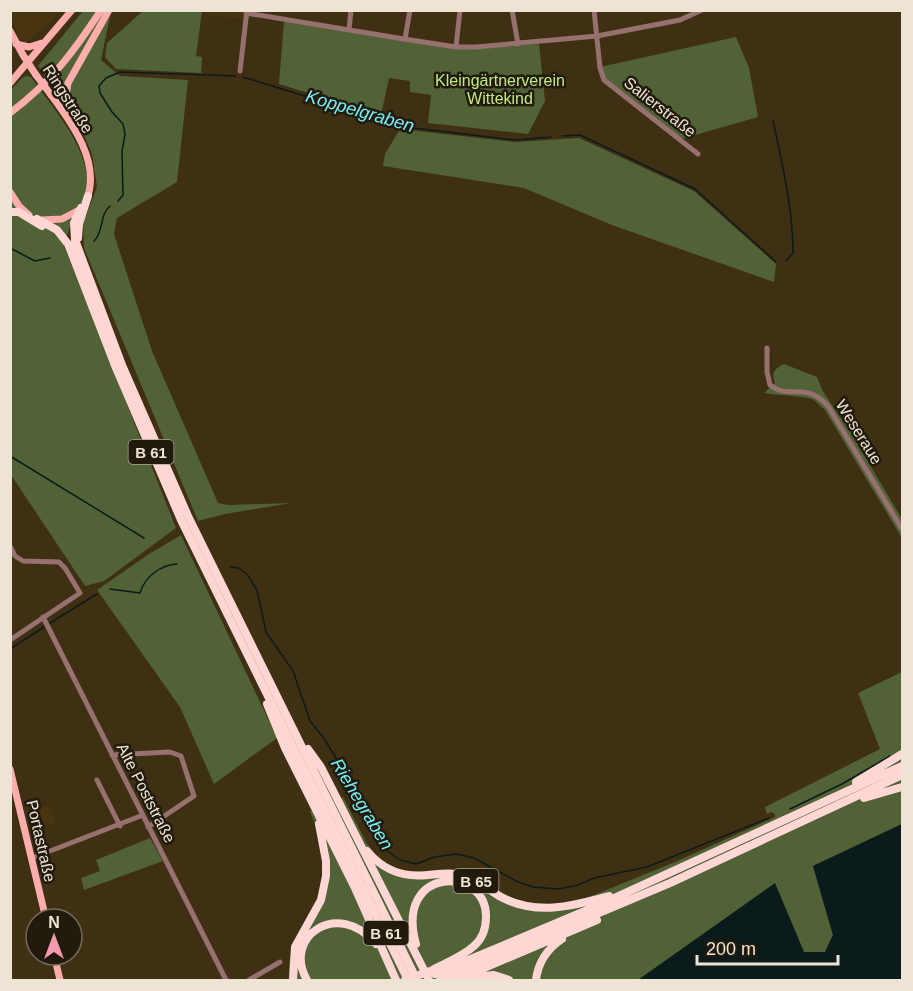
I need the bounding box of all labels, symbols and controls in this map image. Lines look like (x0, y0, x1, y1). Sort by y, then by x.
street label: Ringstraße (40, 62, 96, 137)
park label: Kleingärtnerverein Wittekind (435, 72, 565, 107)
street label: Salierstraße (621, 74, 699, 140)
water label: Koppelgraben (303, 86, 417, 136)
street label: Weseraue (833, 397, 886, 467)
road number: B 61 (128, 440, 174, 464)
street label: Alte Poststraße (114, 740, 178, 846)
water label: Riehegraben (327, 755, 397, 853)
street label: Portastraße (23, 798, 59, 884)
road number: B 65 (454, 869, 498, 893)
north arrow (24, 907, 84, 967)
text: N (48, 914, 60, 931)
road number: B 61 (364, 921, 408, 945)
scale bar (697, 928, 838, 966)
text: 200 m (706, 939, 756, 959)

